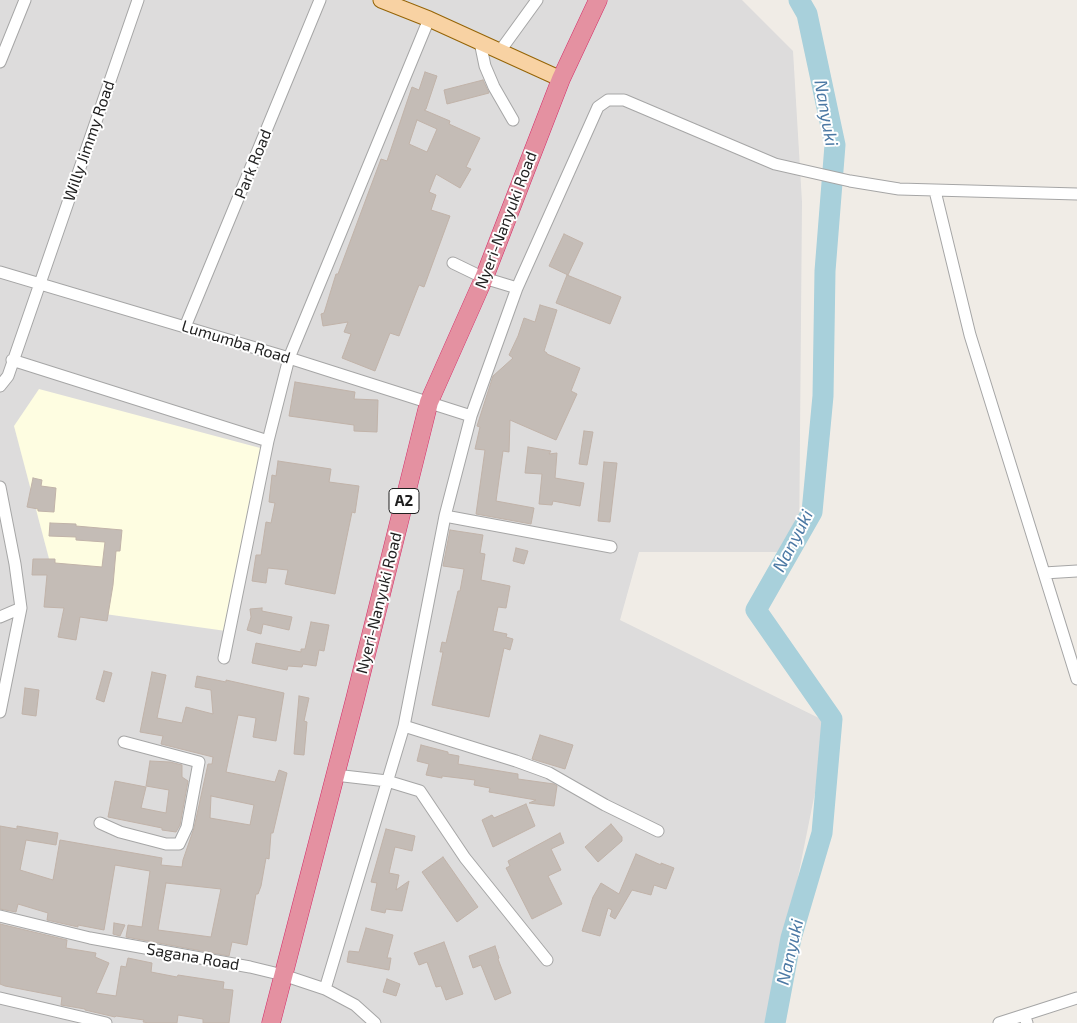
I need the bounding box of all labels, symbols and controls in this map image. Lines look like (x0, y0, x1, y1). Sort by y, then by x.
street label: Willy Jimmy Road (59, 78, 119, 204)
water label: Nanyuki (810, 78, 842, 148)
street label: Park Road (230, 126, 276, 202)
street label: Nyeri-Nanyuki Road (471, 149, 541, 291)
street label: Lumumba Road (179, 316, 293, 368)
road number: A2 (389, 488, 419, 514)
water label: Nanyuki (768, 506, 818, 576)
street label: Nyeri-Nanyuki Road (352, 530, 406, 676)
water label: Nanyuki (772, 917, 808, 987)
street label: Sagana Road (145, 939, 241, 975)

